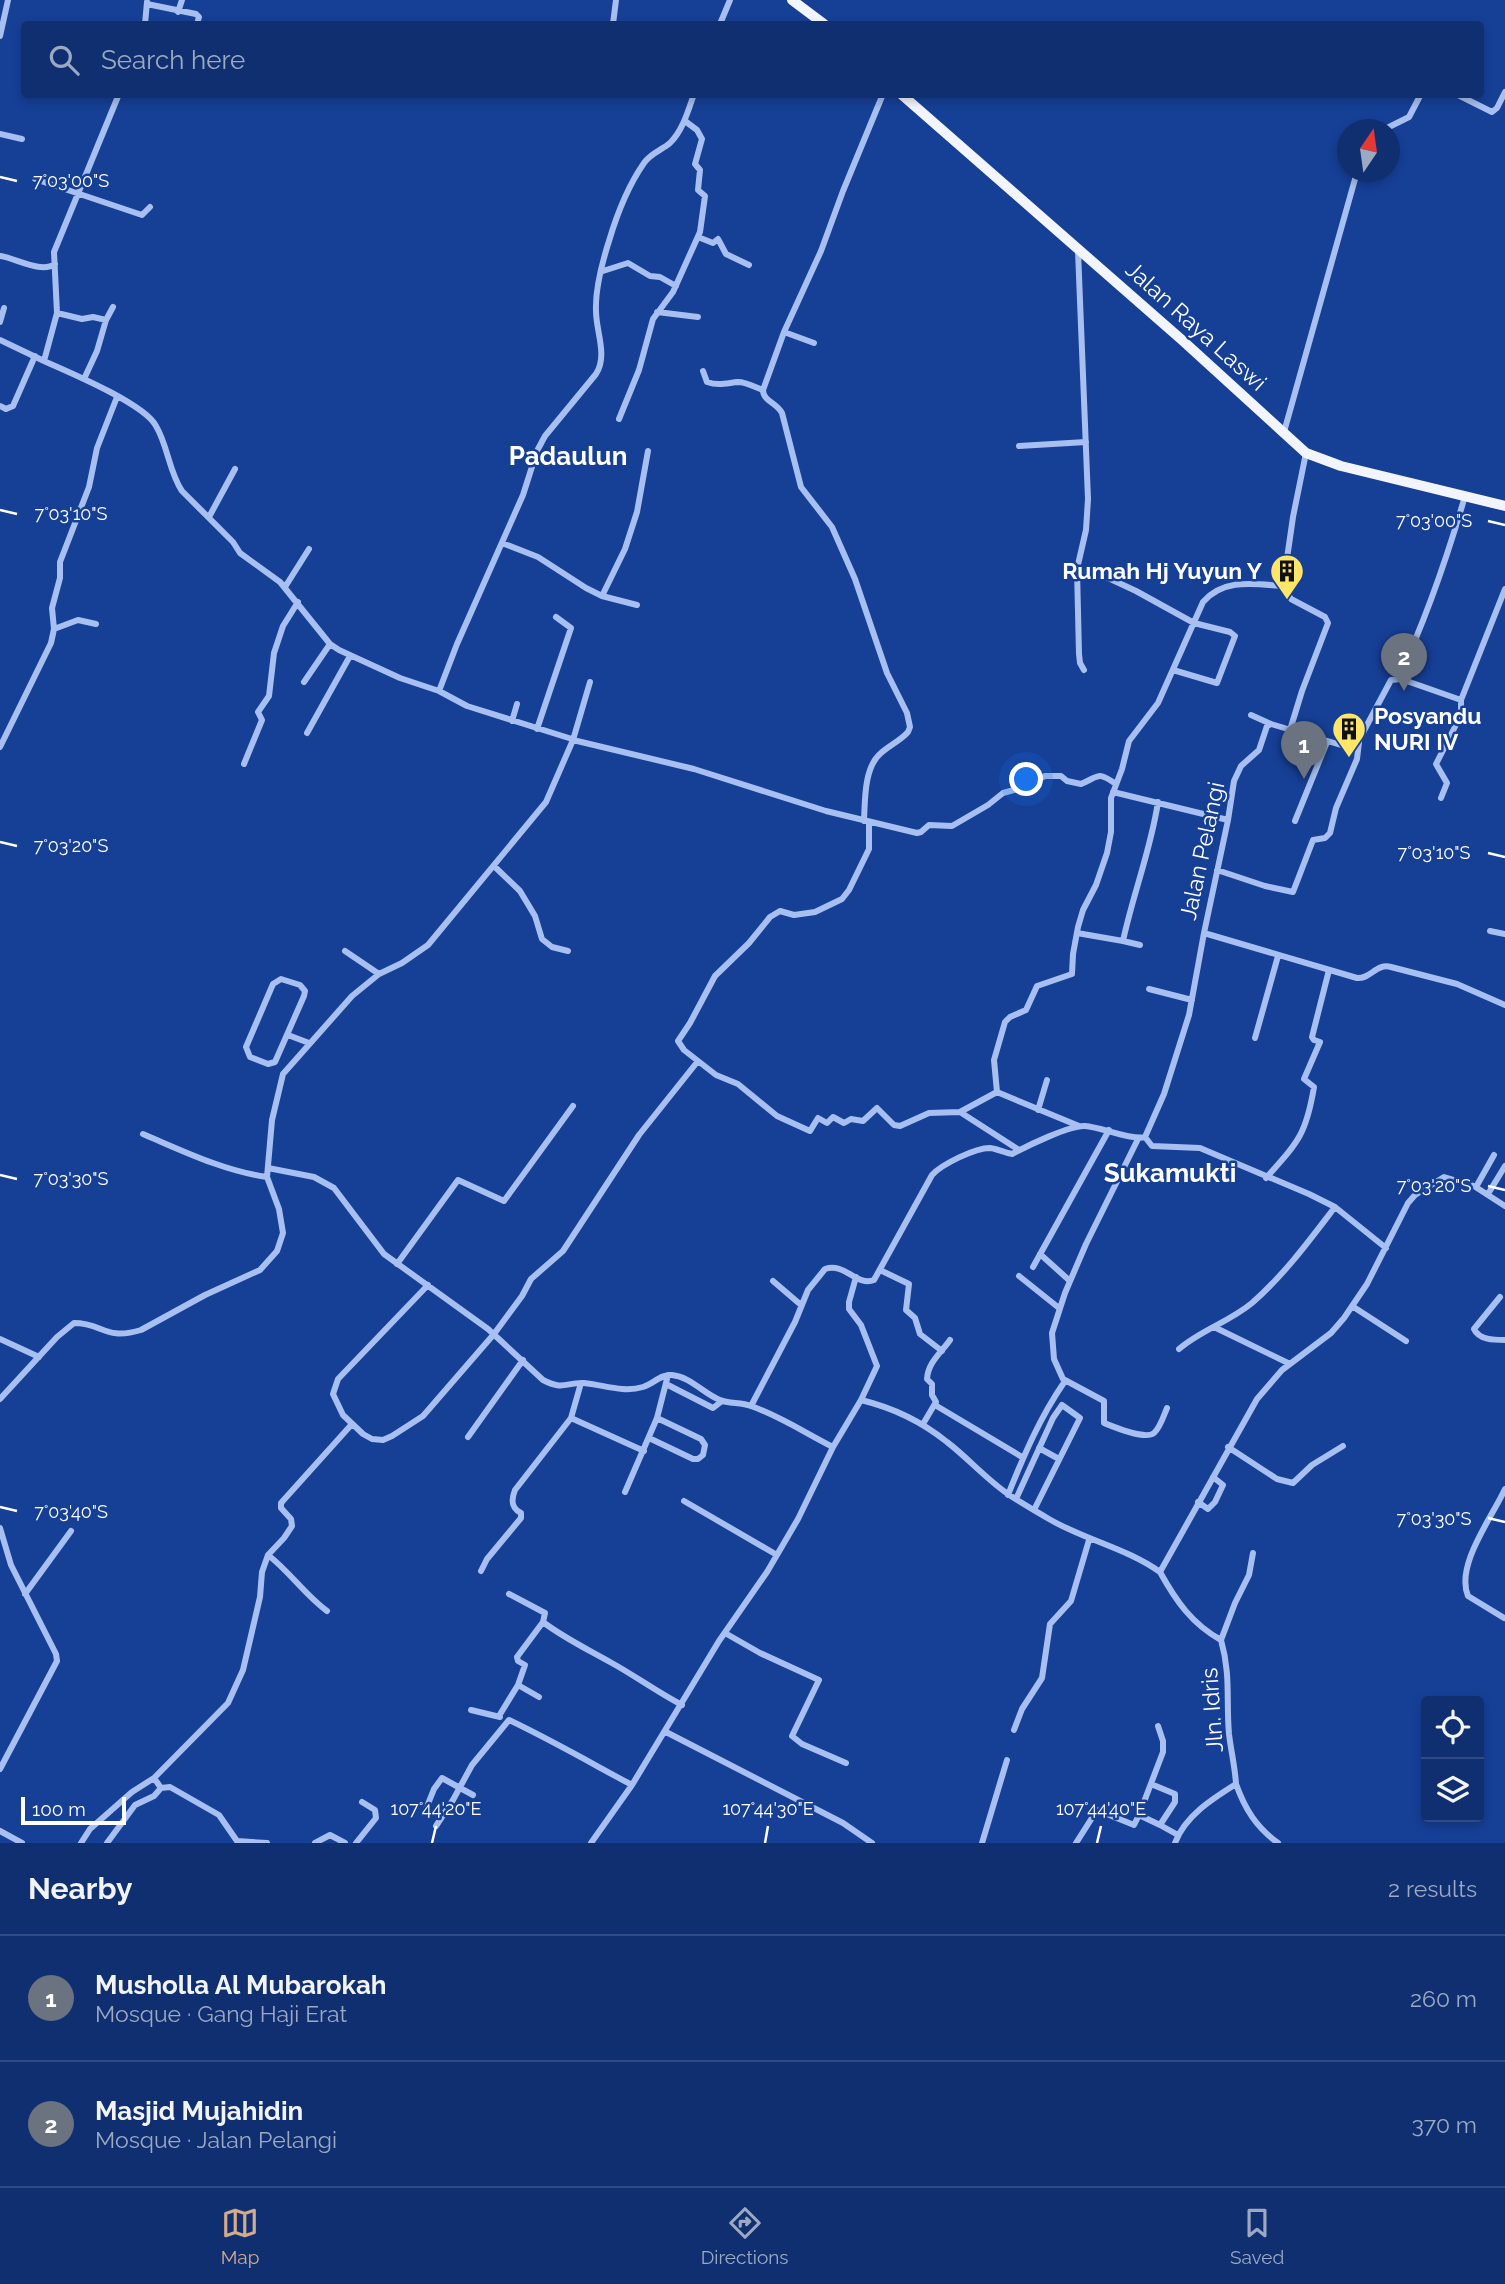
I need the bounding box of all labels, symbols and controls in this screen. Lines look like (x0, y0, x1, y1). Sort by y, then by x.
search box (21, 21, 1484, 98)
icon: search (45, 41, 83, 79)
text: Search here (101, 45, 245, 75)
north arrow (1337, 119, 1400, 182)
text: 7°03'00"S (33, 170, 109, 191)
street label: Jalan Raya Laswi (1121, 256, 1272, 396)
district label: Padaulun (509, 441, 627, 471)
text: 7°03'10"S (35, 503, 108, 524)
text: 7°03'00"S (1396, 510, 1472, 531)
building icon: Rumah Hj Yuyun Y (1268, 552, 1306, 601)
place label: Rumah Hj Yuyun Y (1062, 557, 1263, 584)
pin: 2 (1381, 633, 1427, 691)
place label: Posyandu NURI IV (1374, 702, 1482, 755)
building icon: Posyandu NURI IV (1330, 710, 1368, 759)
pin: 1 (1281, 721, 1327, 779)
your location (1009, 762, 1043, 796)
street label: Jalan Pelangi (1174, 779, 1229, 922)
text: 7°03'20"S (34, 835, 108, 856)
text: 7°03'10"S (1398, 842, 1471, 863)
district label: Sukamukti (1104, 1158, 1236, 1188)
text: 7°03'30"S (34, 1168, 108, 1189)
text: 7°03'20"S (1397, 1175, 1471, 1196)
text: 7°03'40"S (34, 1501, 108, 1522)
text: 7°03'30"S (1397, 1508, 1471, 1529)
street label: Jln. Idris (1195, 1667, 1228, 1753)
map controls (1421, 1696, 1484, 1822)
button: locate (1421, 1696, 1484, 1759)
button: layers (1421, 1759, 1484, 1822)
scale bar (21, 1794, 126, 1826)
text: 100 m (32, 1798, 86, 1820)
text: 107°44'20"E (390, 1798, 482, 1819)
text: 107°44'30"E (722, 1798, 814, 1819)
text: 107°44'40"E (1056, 1798, 1146, 1819)
text: Nearby (28, 1871, 132, 1906)
text: 2 results (1388, 1875, 1477, 1902)
text: Musholla Al Mubarokah (95, 1970, 387, 2000)
text: 1 (45, 1985, 57, 2012)
text: 260 m (1410, 1985, 1477, 2012)
text: Mosque · Gang Haji Erat (95, 2000, 347, 2027)
text: Masjid Mujahidin (95, 2096, 303, 2126)
text: 2 (45, 2111, 57, 2138)
text: 370 m (1412, 2111, 1477, 2138)
text: Mosque · Jalan Pelangi (95, 2126, 337, 2153)
tab: Map (221, 2204, 259, 2268)
tab: Directions (701, 2204, 789, 2268)
tab: Saved (1230, 2204, 1284, 2268)

